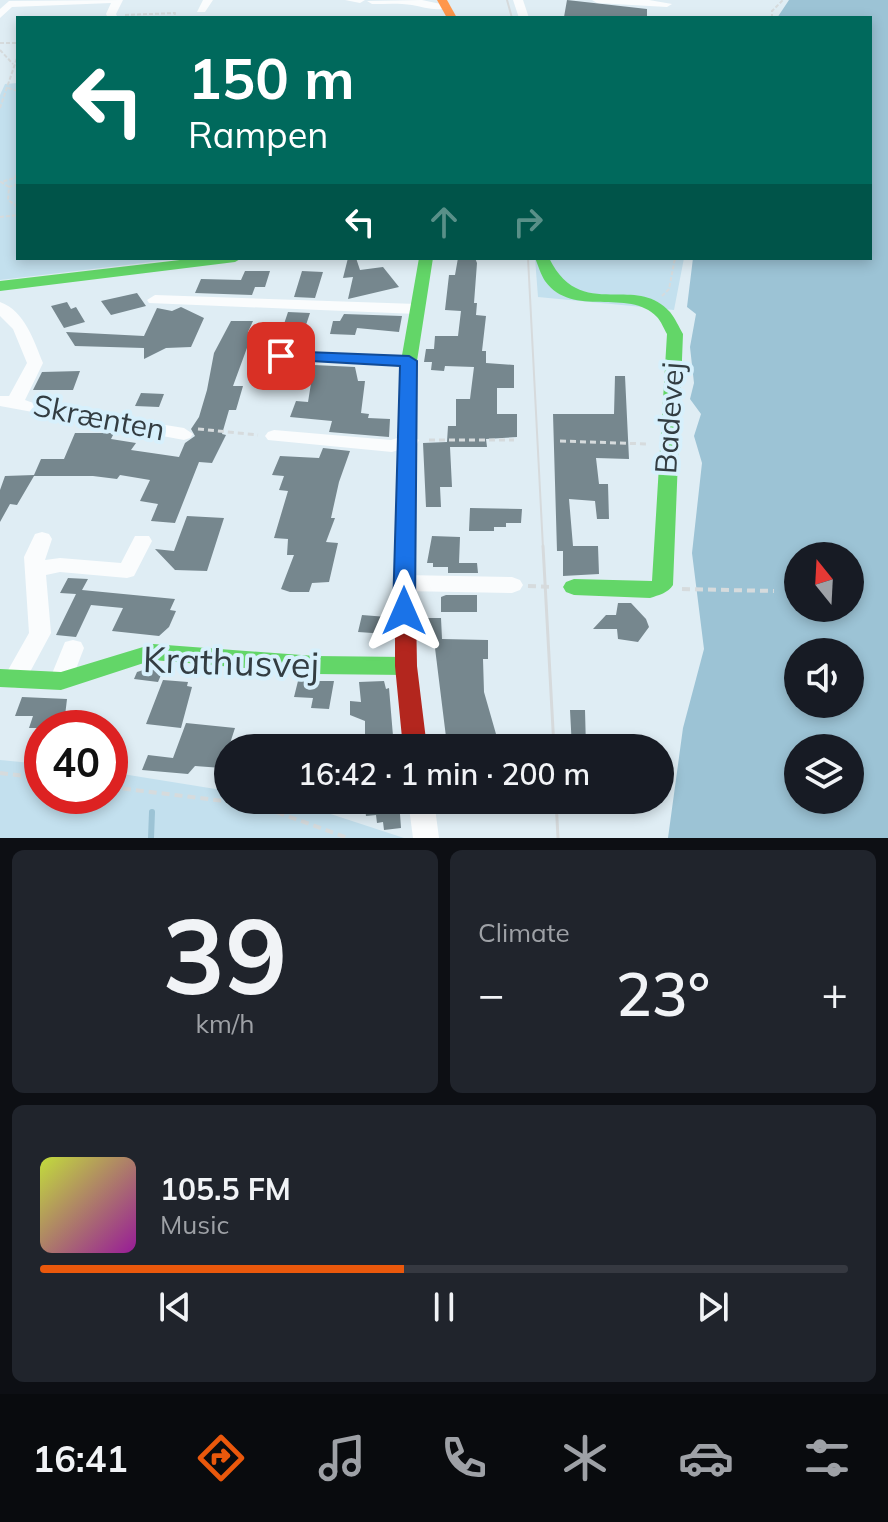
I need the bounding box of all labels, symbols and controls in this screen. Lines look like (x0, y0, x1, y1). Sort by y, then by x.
text: 150 m (188, 43, 355, 113)
icon: left (56, 48, 160, 152)
text: Rampen (188, 112, 328, 157)
icon: left (338, 200, 382, 244)
icon: ahead (422, 200, 466, 244)
icon: right (506, 200, 550, 244)
pin (247, 322, 315, 390)
icon: arrive (259, 334, 303, 378)
street label: Badevej (646, 361, 692, 475)
street label: Skrænten (30, 386, 168, 448)
north arrow (784, 542, 864, 622)
map controls (784, 542, 864, 814)
position arrow (362, 569, 446, 653)
street label: Krathusvej (142, 636, 320, 687)
button: sound (784, 638, 864, 718)
speed limit sign: 40 (24, 710, 128, 814)
button: layers (784, 734, 864, 814)
text: 16:42 · 1 min · 200 m (298, 755, 590, 793)
text: 39 (163, 889, 287, 1020)
text: Climate (478, 916, 570, 949)
text: 23° (616, 956, 710, 1031)
text: − (478, 966, 504, 1021)
text: + (822, 966, 848, 1021)
text: km/h (196, 1007, 254, 1040)
text: 105.5 FM (160, 1170, 291, 1208)
text: Music (160, 1208, 229, 1241)
icon: previous (153, 1285, 197, 1329)
icon: pause (422, 1285, 466, 1329)
icon: next (691, 1285, 735, 1329)
icon: directions (193, 1430, 249, 1486)
icon: music (314, 1430, 370, 1486)
icon: phone (436, 1430, 492, 1486)
icon: climate (557, 1430, 613, 1486)
icon: car (678, 1430, 734, 1486)
icon: filters (799, 1430, 855, 1486)
text: 16:41 (33, 1436, 128, 1481)

